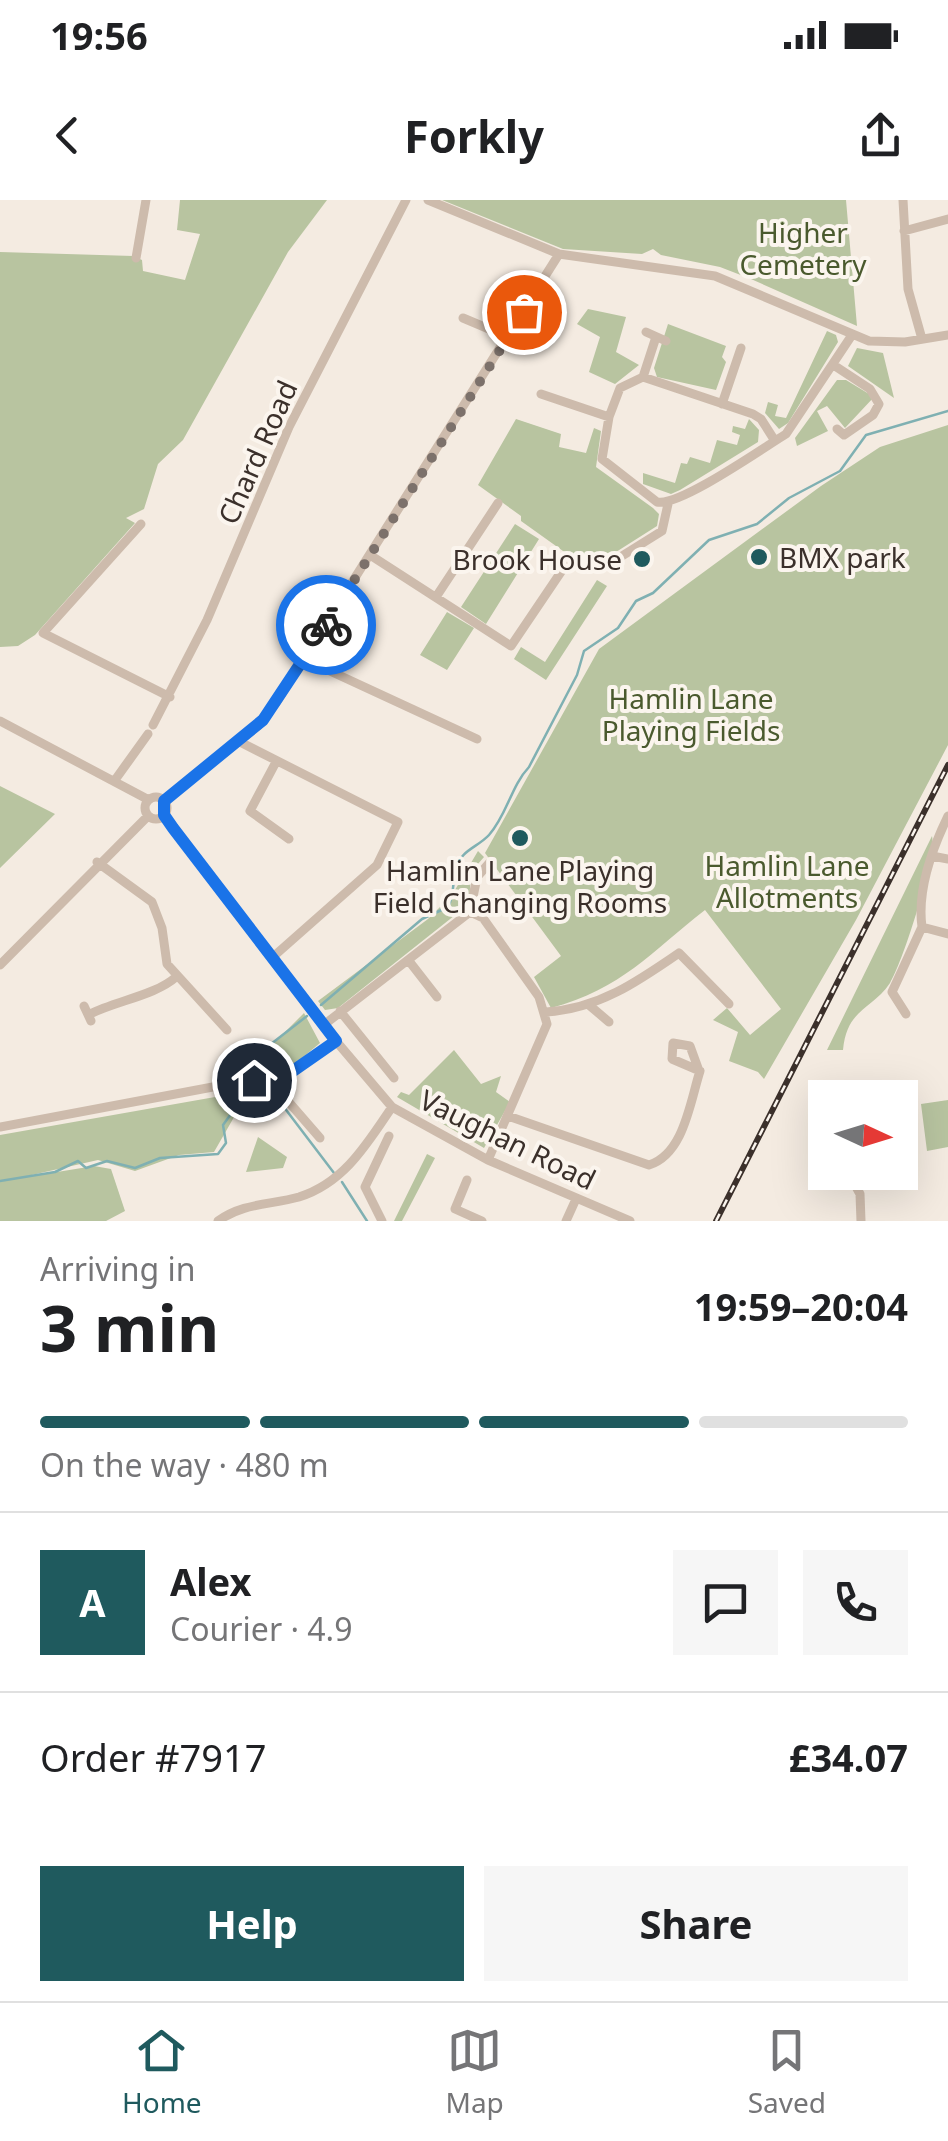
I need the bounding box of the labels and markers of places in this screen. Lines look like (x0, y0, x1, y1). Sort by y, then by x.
pin (482, 270, 567, 355)
place label: BMX park (779, 538, 906, 576)
place label: Brook House (452, 540, 622, 578)
marker: BMX park (748, 546, 770, 568)
marker: Brook House (631, 548, 653, 570)
marker: Hamlin Lane Playing Field Changing Rooms (509, 827, 531, 849)
place label: Hamlin Lane Playing Field Changing Rooms (373, 851, 667, 921)
pin (212, 1038, 297, 1123)

